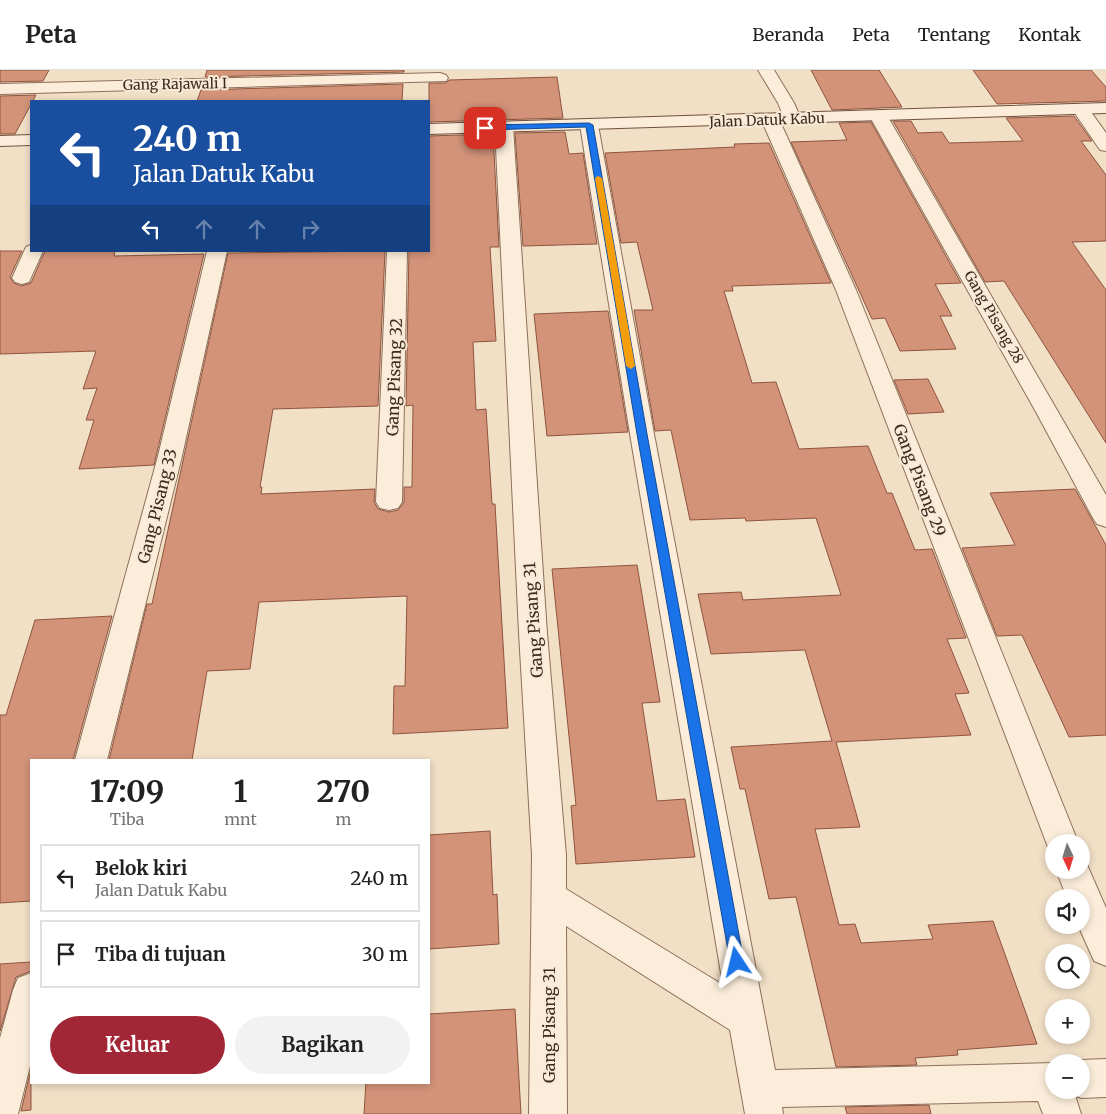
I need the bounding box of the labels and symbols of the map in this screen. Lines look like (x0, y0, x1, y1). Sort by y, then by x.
street label: Gang Rajawali I (123, 74, 227, 94)
pin (464, 107, 506, 149)
street label: Jalan Datuk Kabu (708, 109, 825, 131)
street label: Gang Pisang 28 (960, 267, 1028, 367)
street label: Gang Pisang 32 (382, 318, 406, 436)
street label: Gang Pisang 29 (889, 421, 951, 539)
street label: Gang Pisang 33 (133, 447, 181, 565)
street label: Gang Pisang 31 (519, 562, 547, 678)
north arrow (1045, 834, 1090, 879)
position arrow (710, 935, 762, 987)
street label: Gang Pisang 31 (539, 967, 559, 1083)

